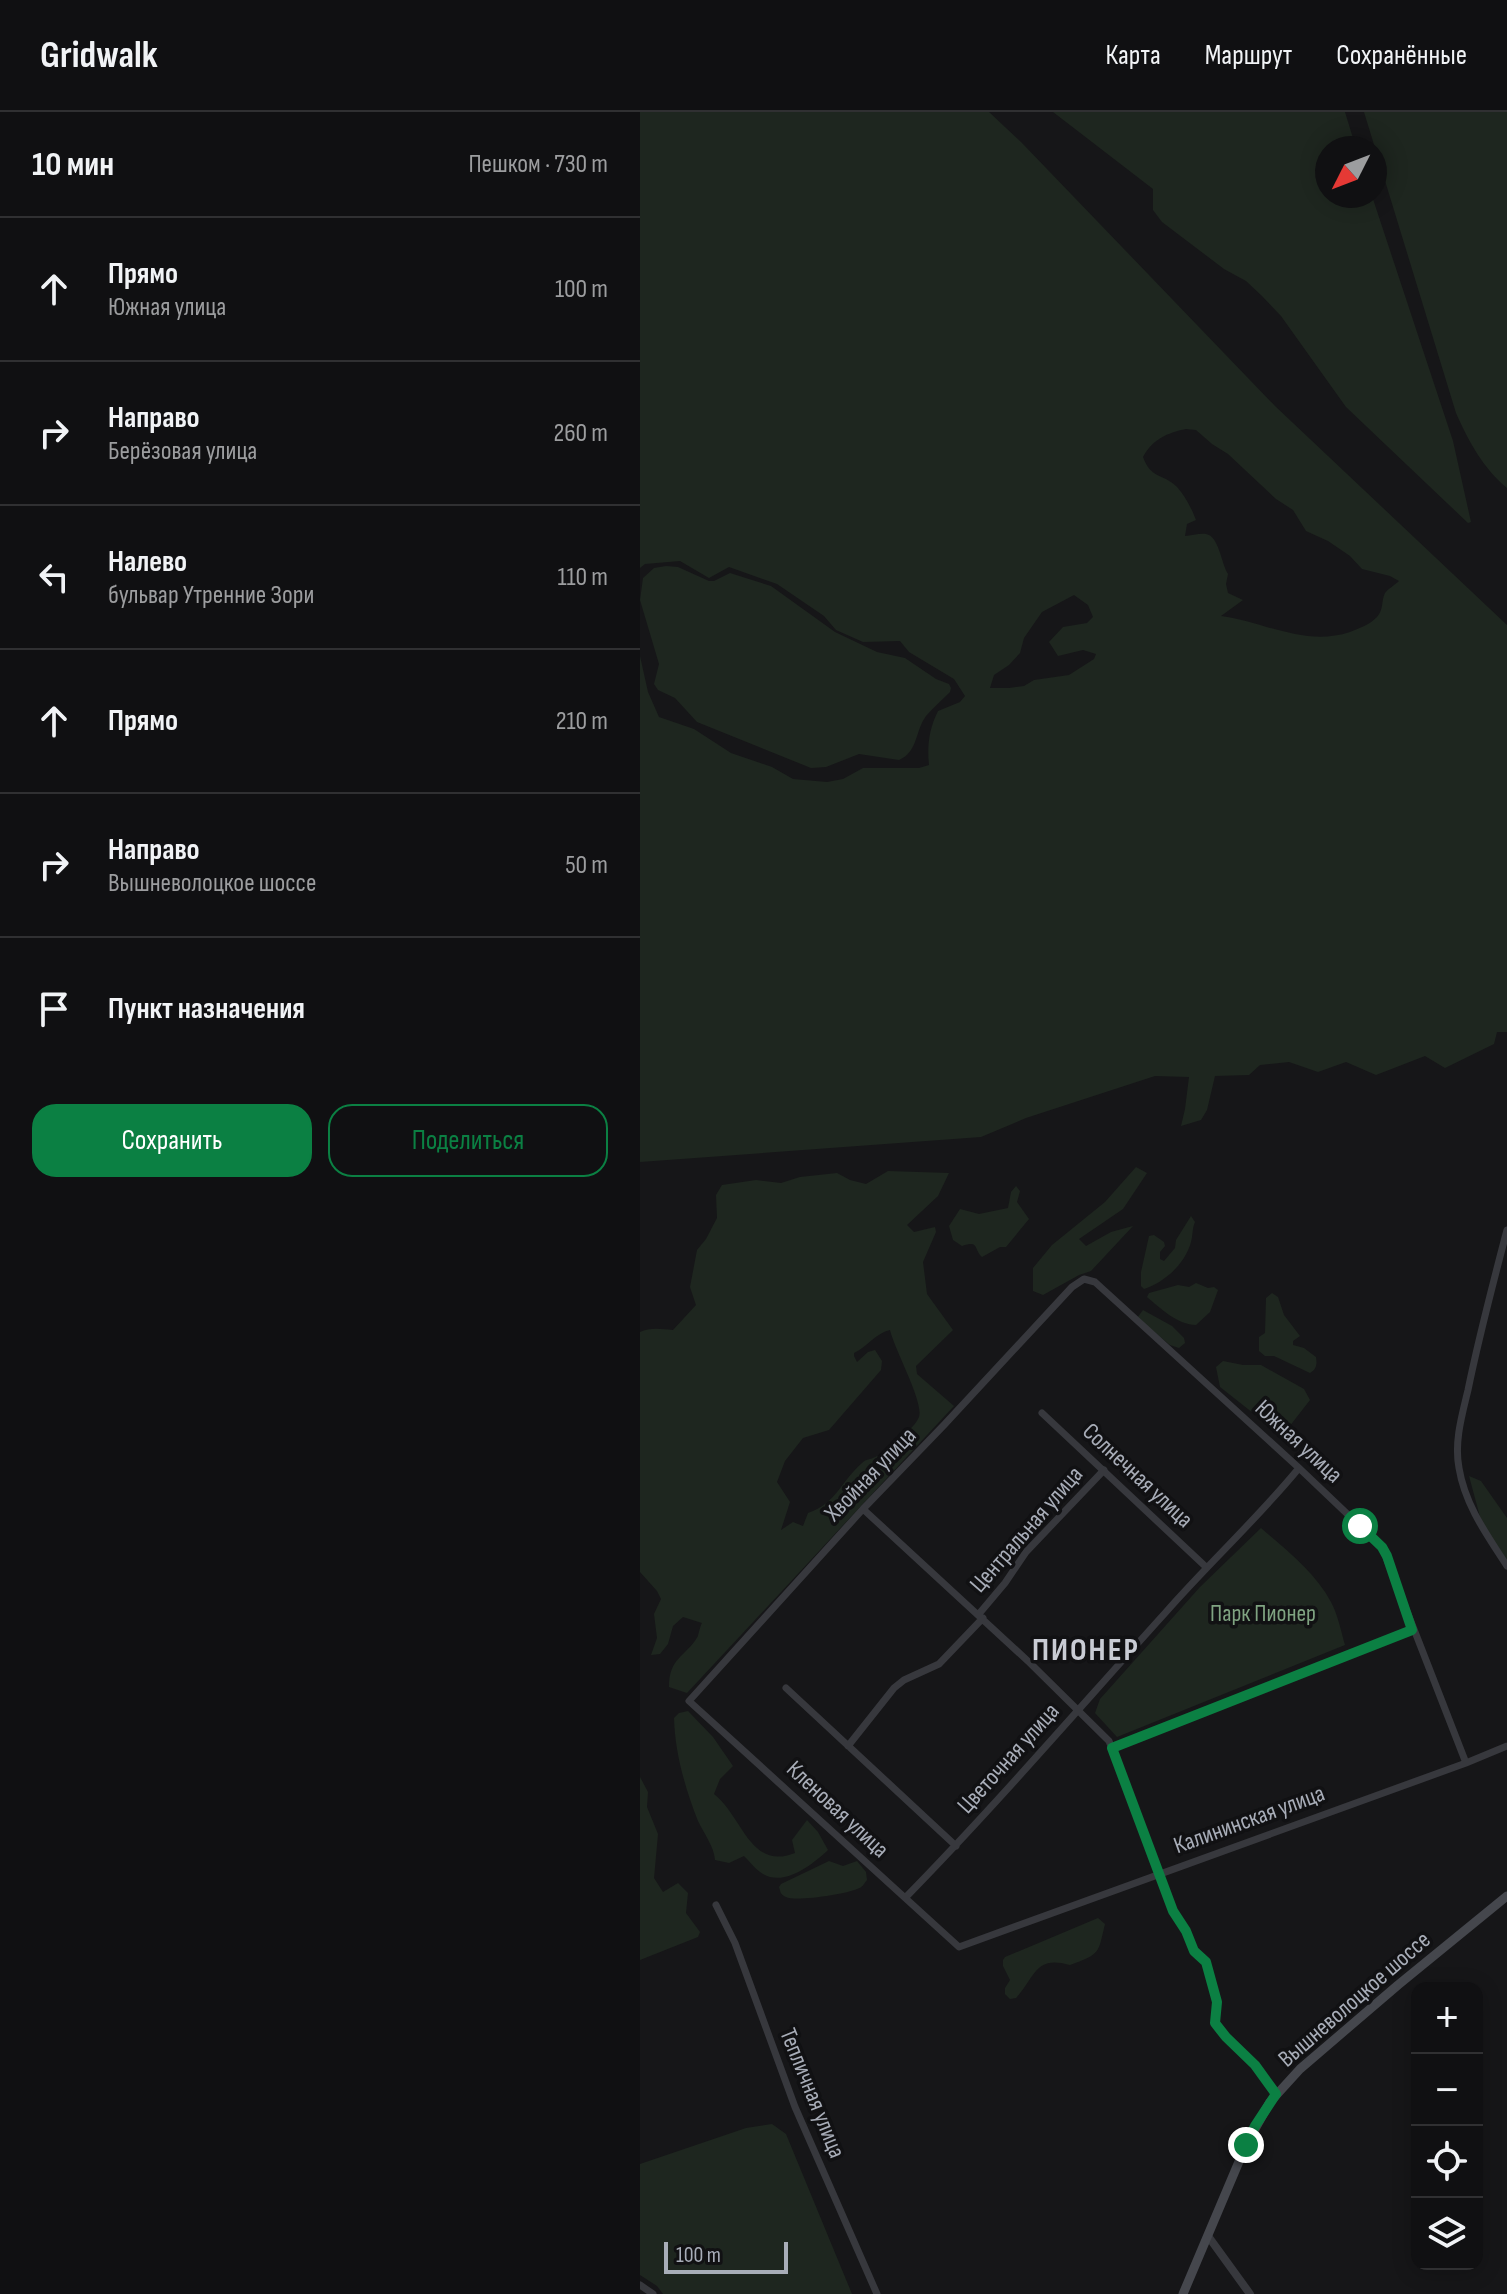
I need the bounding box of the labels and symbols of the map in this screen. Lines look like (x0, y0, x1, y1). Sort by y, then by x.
north arrow (1315, 136, 1387, 208)
street label: Южная улица (1249, 1394, 1348, 1489)
street label: Солнечная улица (1076, 1417, 1199, 1534)
street label: Хвойная улица (818, 1421, 922, 1528)
street label: Центральная улица (964, 1460, 1089, 1598)
route start (1342, 1508, 1378, 1544)
park label: Парк Пионер (1210, 1599, 1316, 1628)
district label: ПИОНЕР (1032, 1631, 1140, 1670)
street label: Цветочная улица (951, 1697, 1065, 1820)
street label: Кленовая улица (781, 1755, 895, 1864)
street label: Калининская улица (1170, 1779, 1329, 1860)
street label: Вышневолоцкое шоссе (1272, 1925, 1436, 2073)
street label: Тепличная улица (773, 2024, 852, 2162)
route end (1228, 2127, 1264, 2163)
scale bar (664, 2238, 788, 2274)

